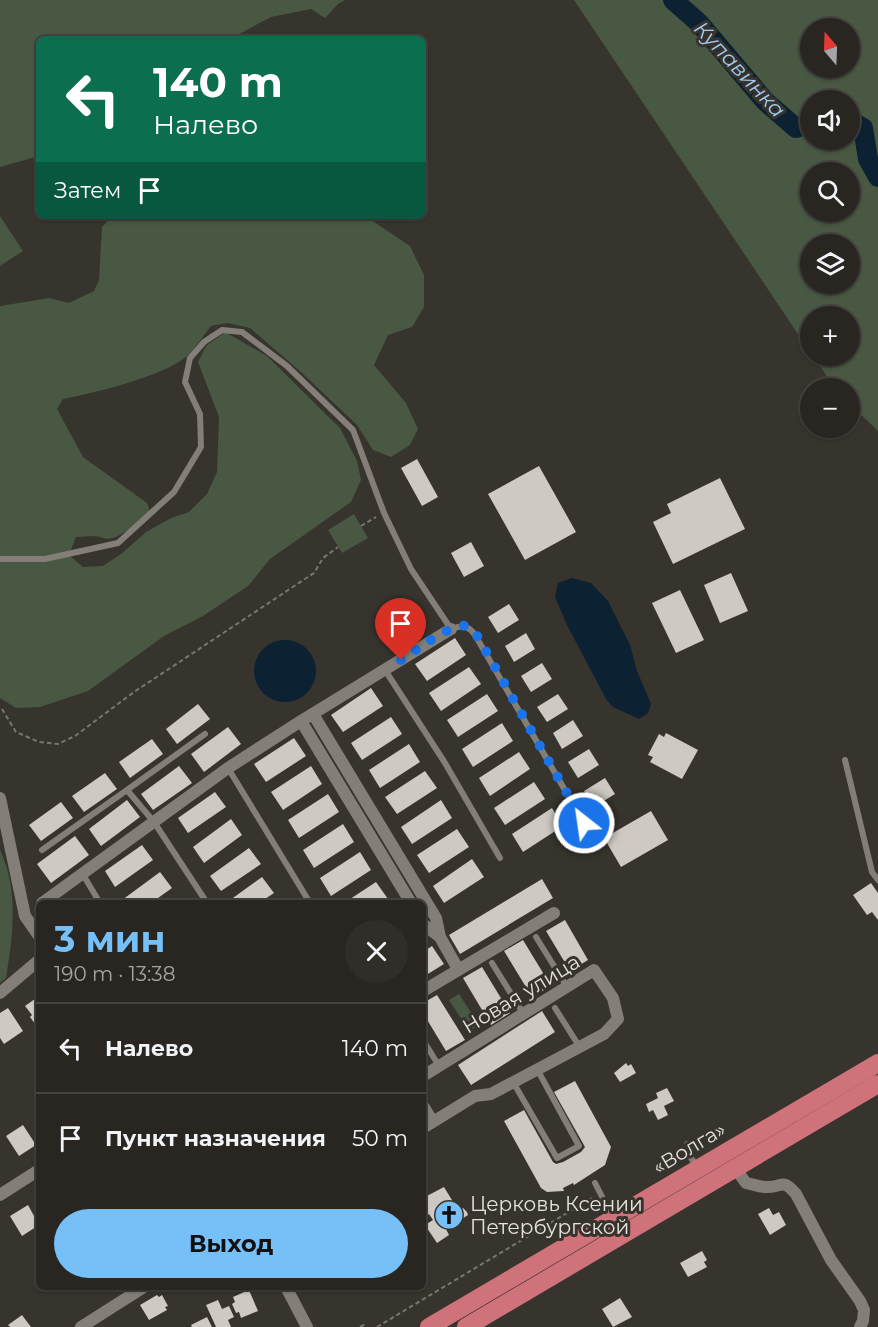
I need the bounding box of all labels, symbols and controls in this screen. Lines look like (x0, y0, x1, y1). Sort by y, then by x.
water label: Купавинка (689, 16, 791, 122)
north arrow (800, 18, 860, 78)
map controls (800, 18, 860, 438)
text: 140 m (153, 56, 283, 108)
icon: left (54, 60, 132, 138)
button: sound (800, 90, 860, 150)
text: Налево (153, 108, 258, 141)
button: search (800, 162, 860, 222)
icon: arrive (133, 174, 166, 207)
text: Затем (54, 177, 121, 204)
button: layers (800, 234, 860, 294)
button: + (800, 306, 860, 366)
button: − (800, 378, 860, 438)
pin (375, 598, 426, 660)
icon: arrive (384, 607, 417, 640)
position arrow (552, 791, 616, 855)
text: 3 мин (54, 917, 165, 961)
button: close (345, 920, 408, 983)
street label: Новая улица (458, 950, 584, 1038)
text: 190 m · 13:38 (54, 962, 175, 986)
icon: left (54, 1032, 87, 1065)
text: Налево (105, 1035, 193, 1062)
text: 140 m (342, 1035, 408, 1062)
street label: «Волга» (648, 1117, 730, 1179)
icon: arrive (54, 1122, 87, 1155)
text: Пункт назначения (105, 1125, 326, 1152)
text: 50 m (352, 1125, 408, 1152)
place label: Церковь Ксении Петербургской (470, 1192, 643, 1239)
church icon: Церковь Ксении Петербургской (433, 1199, 465, 1231)
button: Выход (54, 1209, 408, 1278)

